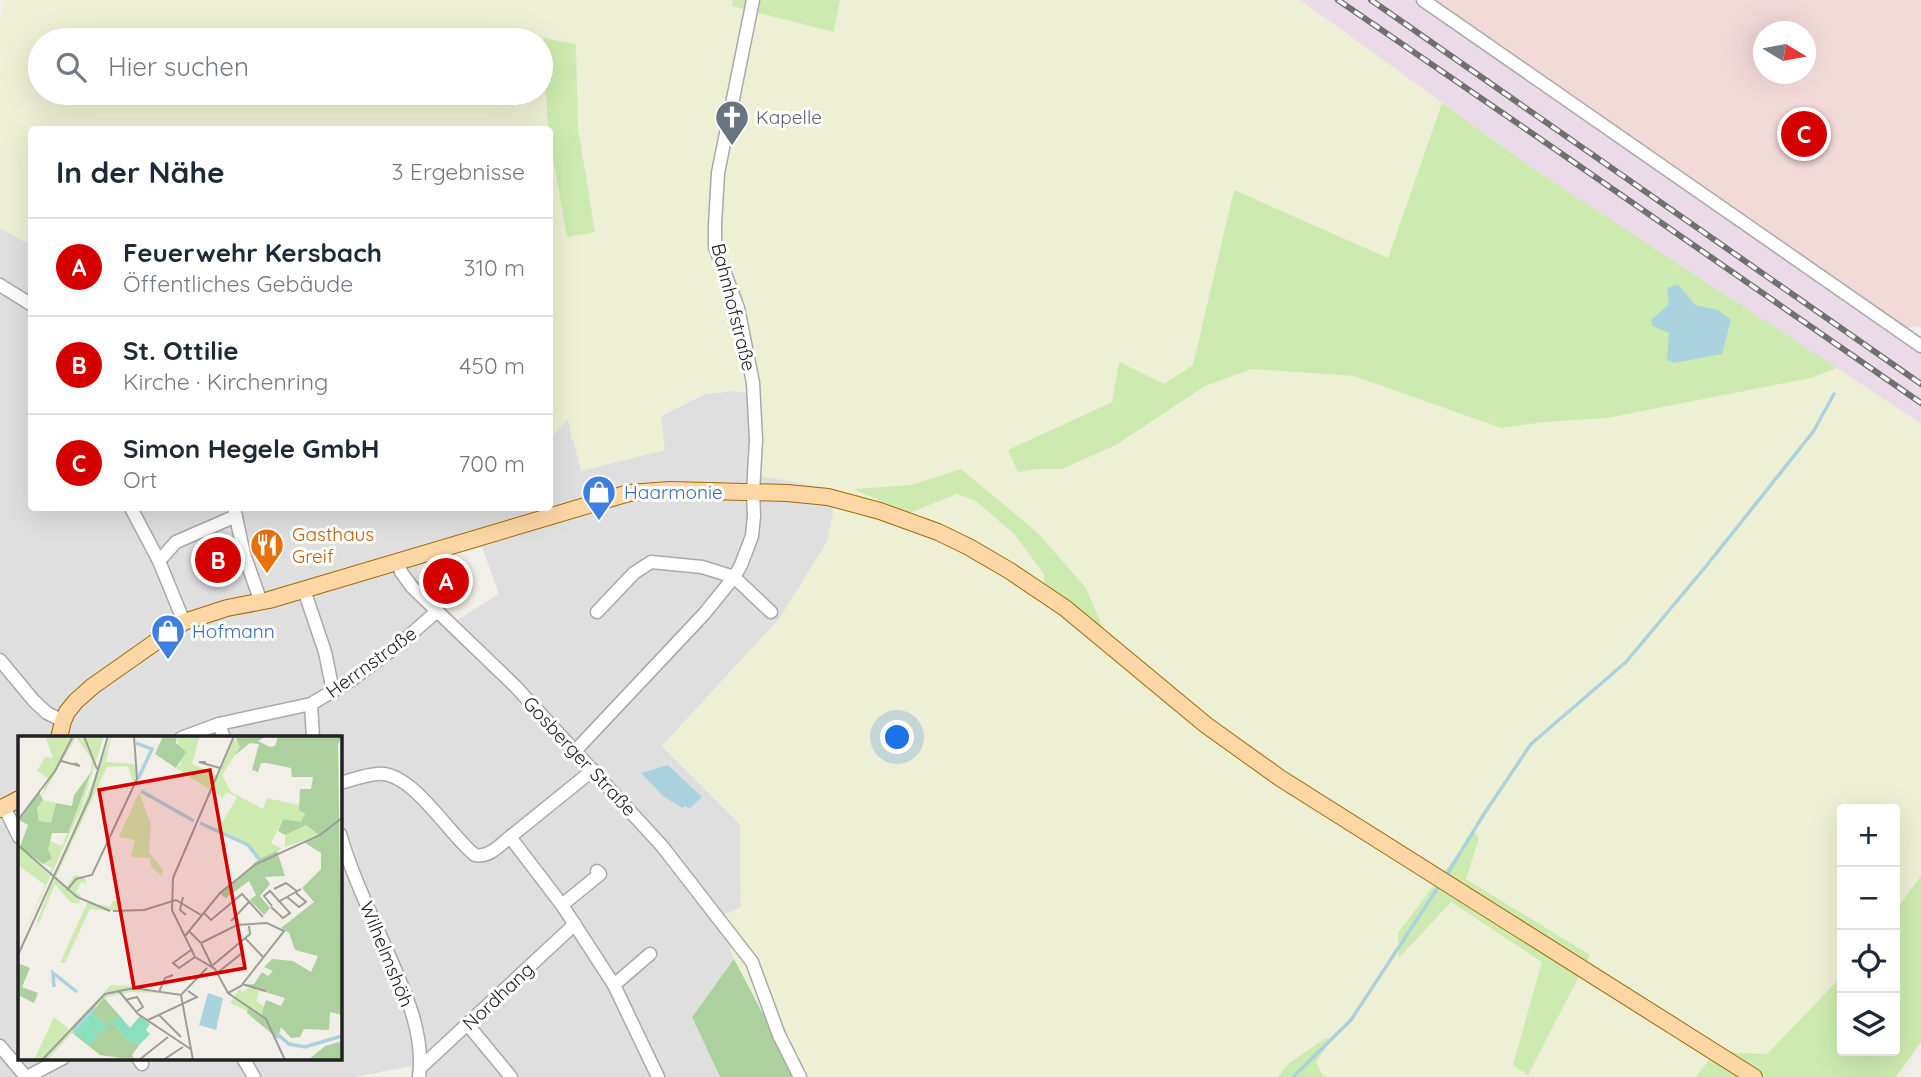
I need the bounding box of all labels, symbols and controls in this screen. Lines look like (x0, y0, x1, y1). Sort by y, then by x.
north arrow (1753, 21, 1816, 84)
search box (28, 28, 553, 105)
icon: search (52, 48, 90, 86)
text: Hier suchen (108, 50, 249, 83)
church icon: Kapelle (713, 98, 751, 147)
place label: Kapelle (756, 105, 822, 129)
pin: C (1781, 108, 1827, 160)
text: In der Nähe (56, 153, 225, 191)
text: 3 Ergebnisse (391, 157, 525, 186)
text: Feuerwehr Kersbach (123, 236, 382, 269)
street label: Bahnhofstraße (707, 241, 761, 373)
text: A (72, 253, 86, 282)
text: 310 m (463, 253, 525, 282)
text: Öffentliches Gebäude (123, 269, 353, 298)
text: St. Ottilie (123, 334, 239, 367)
text: B (71, 351, 87, 380)
text: 450 m (459, 351, 525, 380)
text: Kirche · Kirchenring (123, 367, 328, 396)
text: Simon Hegele GmbH (123, 432, 379, 465)
text: C (72, 449, 86, 478)
text: 700 m (459, 449, 525, 478)
text: Ort (123, 465, 157, 494)
shop icon: Haarmonie (580, 473, 618, 522)
place label: Haarmonie (624, 480, 723, 504)
place label: Gasthaus Greif (292, 522, 374, 568)
restaurant icon: Gasthaus Greif (248, 526, 286, 575)
pin: B (195, 534, 241, 586)
pin: A (423, 555, 469, 607)
shop icon: Hofmann (149, 612, 187, 661)
place label: Hofmann (192, 619, 275, 643)
street label: Herrnstraße (321, 621, 421, 703)
street label: Gosberger Straße (518, 691, 642, 821)
your location (880, 720, 914, 754)
inset map (18, 736, 341, 1060)
map controls (1837, 804, 1900, 1056)
button: + (1837, 804, 1900, 867)
button: − (1837, 867, 1900, 930)
street label: Wilhelmshöh (355, 898, 419, 1010)
button: locate (1837, 930, 1900, 993)
street label: Nordhang (457, 957, 539, 1035)
button: layers (1837, 993, 1900, 1056)

